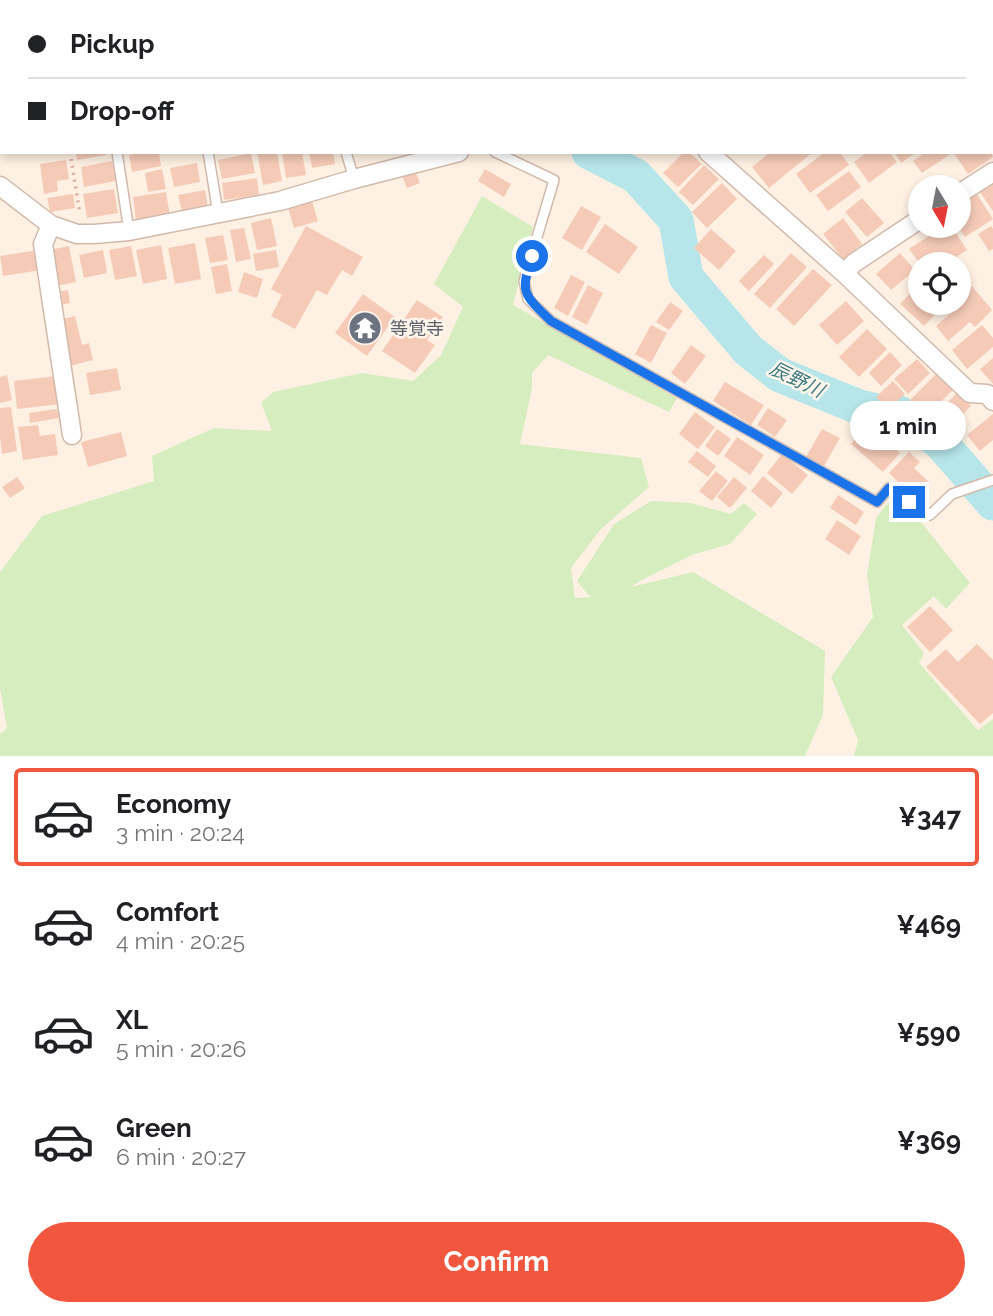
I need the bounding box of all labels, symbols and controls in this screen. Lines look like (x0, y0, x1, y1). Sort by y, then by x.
text: Pickup (70, 29, 155, 59)
text: Drop-off (70, 96, 174, 126)
north arrow (908, 175, 971, 238)
map controls (908, 175, 971, 315)
route start (516, 240, 548, 272)
button: locate (908, 252, 971, 315)
temple icon: 等覚寺 (346, 309, 384, 347)
place label: 等覚寺 (390, 318, 444, 339)
water label: 辰野川 (767, 357, 829, 402)
callout: 1 min (851, 400, 967, 449)
text: 1 min (879, 412, 937, 439)
route end (893, 486, 925, 518)
icon: car (32, 786, 95, 849)
text: Economy (116, 789, 231, 819)
text: ¥347 (899, 802, 961, 832)
text: 3 min · 20:24 (116, 819, 245, 846)
icon: car (32, 894, 95, 957)
text: Comfort (116, 897, 219, 927)
text: ¥469 (897, 910, 961, 940)
text: 4 min · 20:25 (116, 927, 245, 954)
icon: car (32, 1002, 95, 1065)
text: XL (116, 1005, 148, 1035)
text: ¥590 (897, 1018, 961, 1048)
text: 5 min · 20:26 (116, 1035, 246, 1062)
icon: car (32, 1110, 95, 1173)
text: Green (116, 1113, 192, 1143)
text: ¥369 (897, 1126, 961, 1156)
text: 6 min · 20:27 (116, 1143, 246, 1170)
button: Confirm (28, 1222, 965, 1302)

